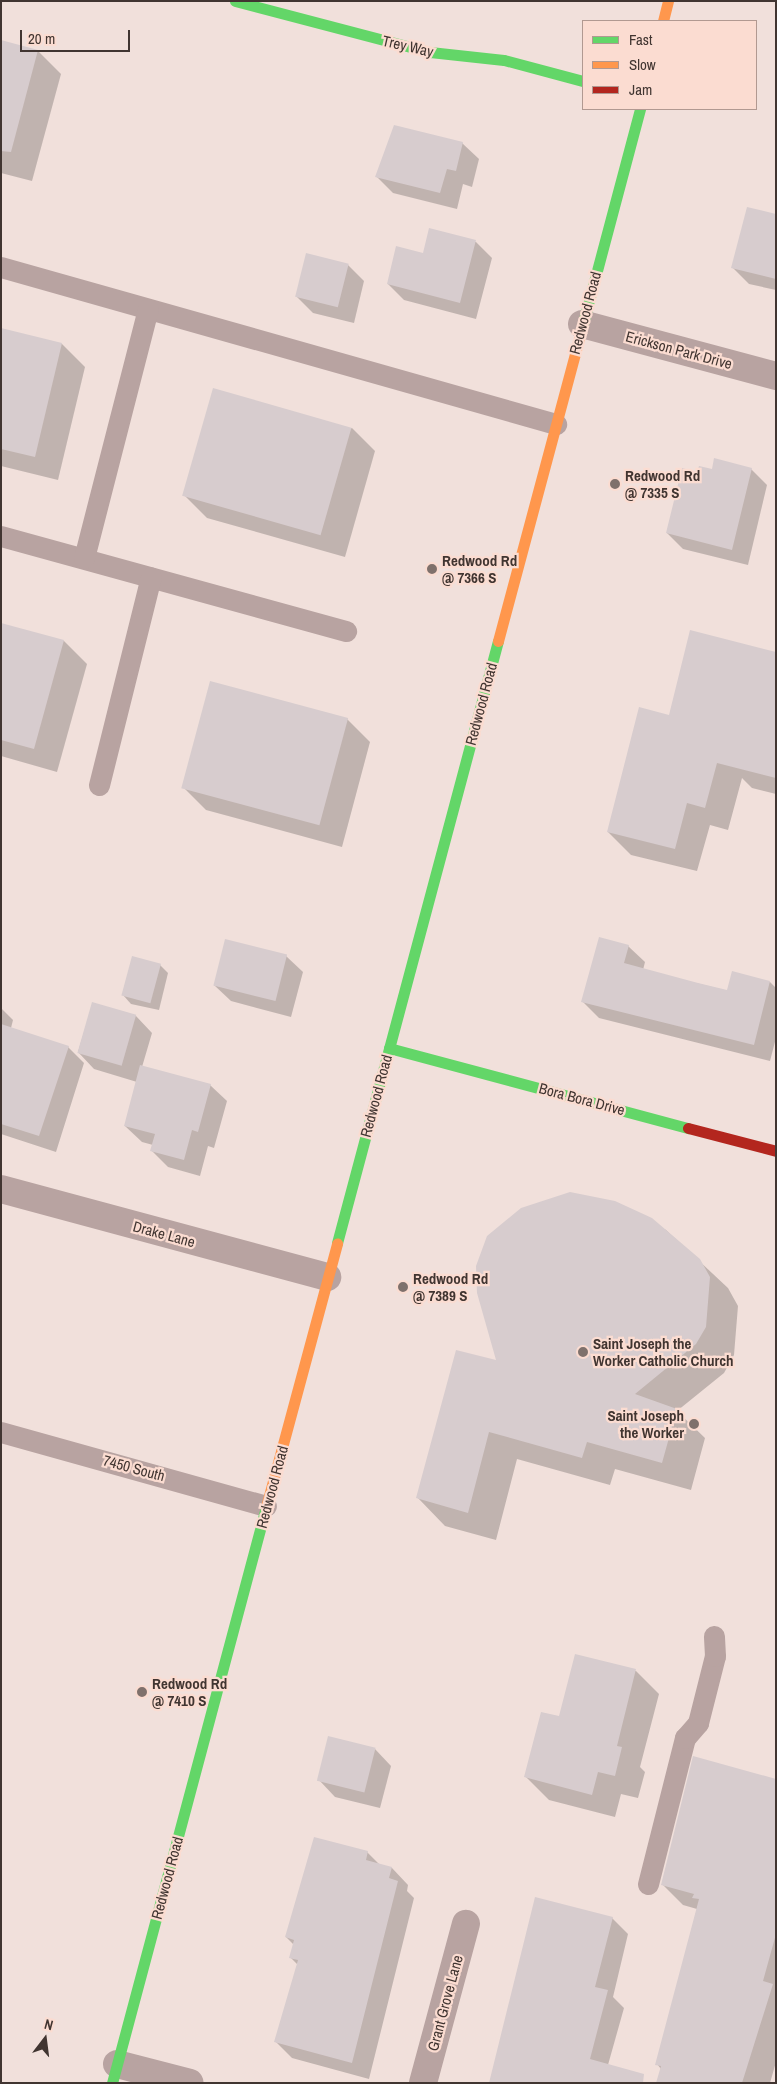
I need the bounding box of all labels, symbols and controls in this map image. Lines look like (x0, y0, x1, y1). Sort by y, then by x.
scale bar (22, 20, 132, 52)
legend (582, 20, 757, 110)
text: 20 m (28, 28, 55, 49)
text: Fast (629, 29, 652, 50)
street label: Trey Way (381, 31, 435, 61)
text: Slow (629, 54, 656, 75)
text: Jam (629, 79, 652, 100)
street label: Redwood Road (565, 270, 605, 356)
street label: Erickson Park Drive (624, 327, 734, 373)
place label: Redwood Rd @ 7335 S (625, 466, 700, 501)
marker: Redwood Rd @ 7335 S (609, 478, 621, 490)
place label: Redwood Rd @ 7366 S (442, 551, 517, 586)
marker: Redwood Rd @ 7366 S (426, 563, 438, 575)
street label: Redwood Road (461, 661, 501, 747)
street label: Redwood Road (356, 1053, 396, 1139)
street label: Bora Bora Drive (537, 1079, 627, 1119)
street label: Drake Lane (131, 1217, 197, 1251)
place label: Redwood Rd @ 7389 S (413, 1269, 488, 1304)
marker: Redwood Rd @ 7389 S (397, 1281, 409, 1293)
place label: Saint Joseph the Worker Catholic Church (593, 1334, 734, 1369)
marker: Saint Joseph the Worker Catholic Church (577, 1346, 589, 1358)
place label: Saint Joseph the Worker (607, 1406, 684, 1441)
marker: Saint Joseph the Worker (688, 1418, 700, 1430)
street label: Redwood Road (252, 1444, 292, 1530)
street label: 7450 South (101, 1451, 167, 1485)
place label: Redwood Rd @ 7410 S (152, 1674, 227, 1709)
marker: Redwood Rd @ 7410 S (136, 1686, 148, 1698)
street label: Redwood Road (147, 1835, 187, 1921)
street label: Grant Grove Lane (424, 1953, 466, 2053)
north arrow (20, 2014, 70, 2064)
text: N (43, 2015, 55, 2034)

